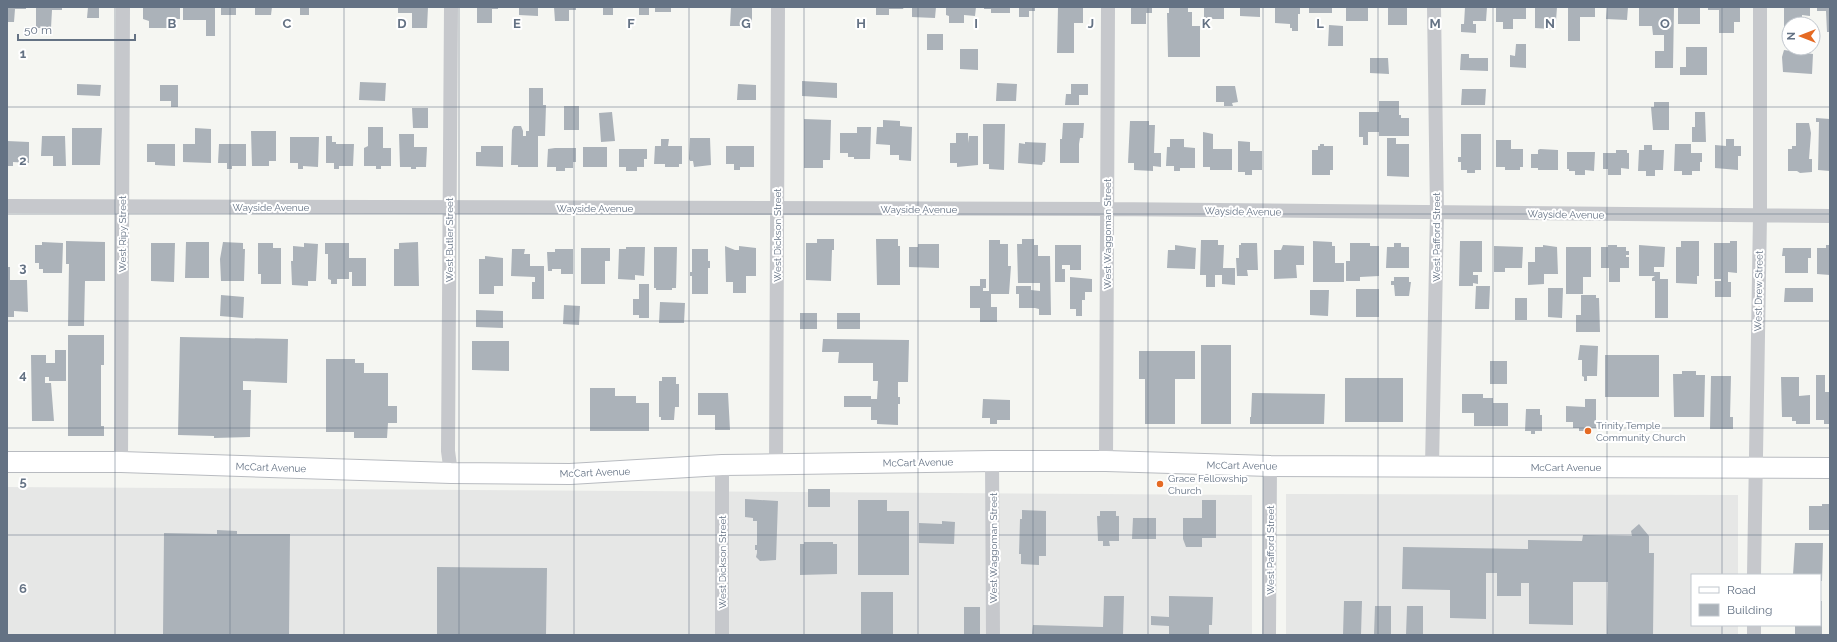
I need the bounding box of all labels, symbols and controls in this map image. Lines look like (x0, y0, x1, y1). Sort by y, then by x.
scale bar (18, 16, 135, 42)
text: B (168, 16, 177, 31)
text: C (283, 16, 292, 31)
text: D (397, 16, 407, 31)
text: E (513, 16, 521, 31)
text: F (627, 16, 635, 31)
text: G (741, 16, 751, 31)
text: H (856, 16, 866, 31)
text: I (974, 16, 978, 31)
text: J (1088, 16, 1094, 31)
text: K (1202, 16, 1211, 31)
text: L (1316, 16, 1324, 31)
text: M (1429, 16, 1441, 31)
text: N (1545, 16, 1555, 31)
text: O (1660, 16, 1670, 31)
north arrow (1781, 16, 1821, 56)
text: 50 m (24, 23, 52, 37)
text: N (1785, 32, 1798, 40)
text: 1 (20, 46, 27, 61)
text: 2 (19, 153, 27, 168)
street label: West Waggoman Street (1102, 178, 1113, 289)
street label: West Dickson Street (772, 188, 783, 282)
street label: West Pafford Street (1431, 192, 1442, 282)
street label: West Ripy Street (117, 195, 128, 272)
street label: West Butler Street (444, 197, 455, 282)
street label: Wayside Avenue (233, 202, 310, 213)
street label: Wayside Avenue (557, 203, 634, 214)
street label: Wayside Avenue (881, 204, 958, 215)
street label: Wayside Avenue (1204, 205, 1282, 218)
street label: Wayside Avenue (1527, 208, 1605, 221)
street label: West Drew Street (1752, 250, 1765, 331)
text: 3 (19, 260, 27, 275)
text: 4 (19, 367, 27, 382)
place label: Trinity Temple Community Church (1596, 420, 1686, 443)
marker: Trinity Temple Community Church (1583, 426, 1593, 436)
street label: McCart Avenue (883, 456, 954, 469)
street label: McCart Avenue (1207, 459, 1278, 472)
street label: McCart Avenue (235, 461, 307, 474)
street label: McCart Avenue (1531, 462, 1601, 473)
street label: McCart Avenue (560, 466, 631, 479)
place label: Grace Fellowship Church (1168, 473, 1248, 496)
text: 5 (19, 474, 27, 489)
marker: Grace Fellowship Church (1155, 479, 1165, 489)
street label: West Waggoman Street (988, 492, 999, 603)
street label: West Pafford Street (1265, 505, 1276, 595)
street label: West Dickson Street (717, 515, 728, 609)
legend (1691, 574, 1821, 626)
text: 6 (19, 581, 27, 596)
text: Road (1727, 583, 1756, 597)
text: Building (1727, 603, 1773, 617)

